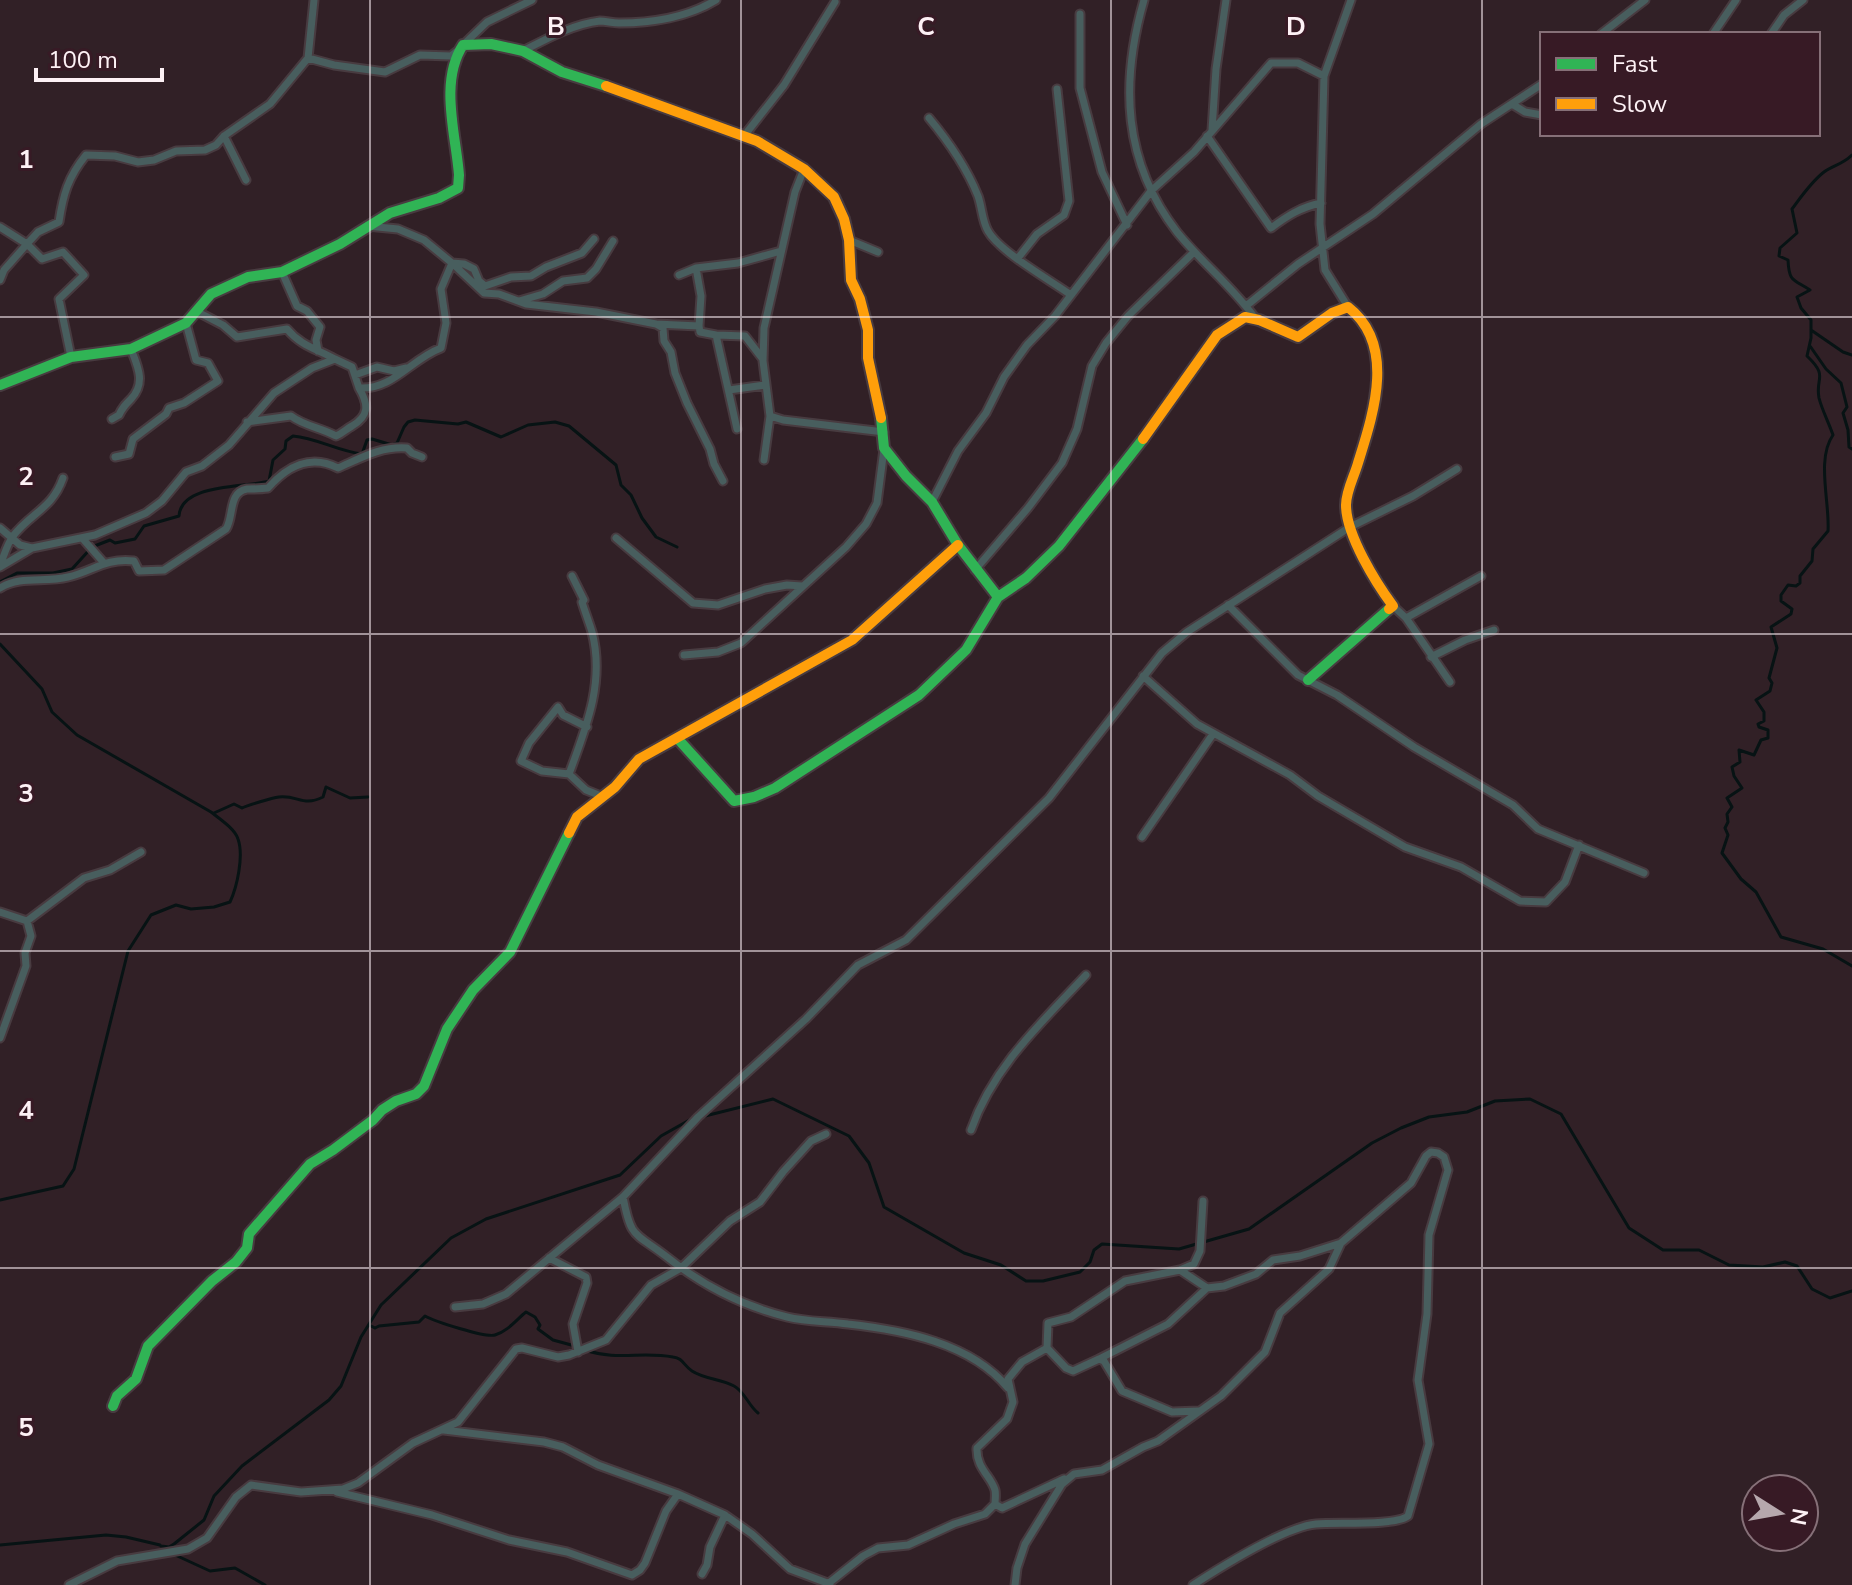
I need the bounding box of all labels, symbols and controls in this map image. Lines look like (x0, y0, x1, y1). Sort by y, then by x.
text: B (547, 9, 565, 44)
text: C (917, 9, 935, 44)
text: D (1286, 9, 1306, 44)
scale bar (36, 32, 162, 82)
legend (1540, 32, 1820, 136)
text: 100 m (48, 44, 118, 76)
text: Fast (1612, 48, 1658, 80)
text: Slow (1612, 88, 1667, 120)
text: 1 (18, 142, 34, 177)
text: 2 (18, 459, 34, 494)
text: 3 (18, 776, 34, 811)
text: 4 (18, 1093, 34, 1128)
text: 5 (18, 1410, 34, 1445)
north arrow (1740, 1473, 1820, 1553)
text: N (1782, 1506, 1815, 1528)

